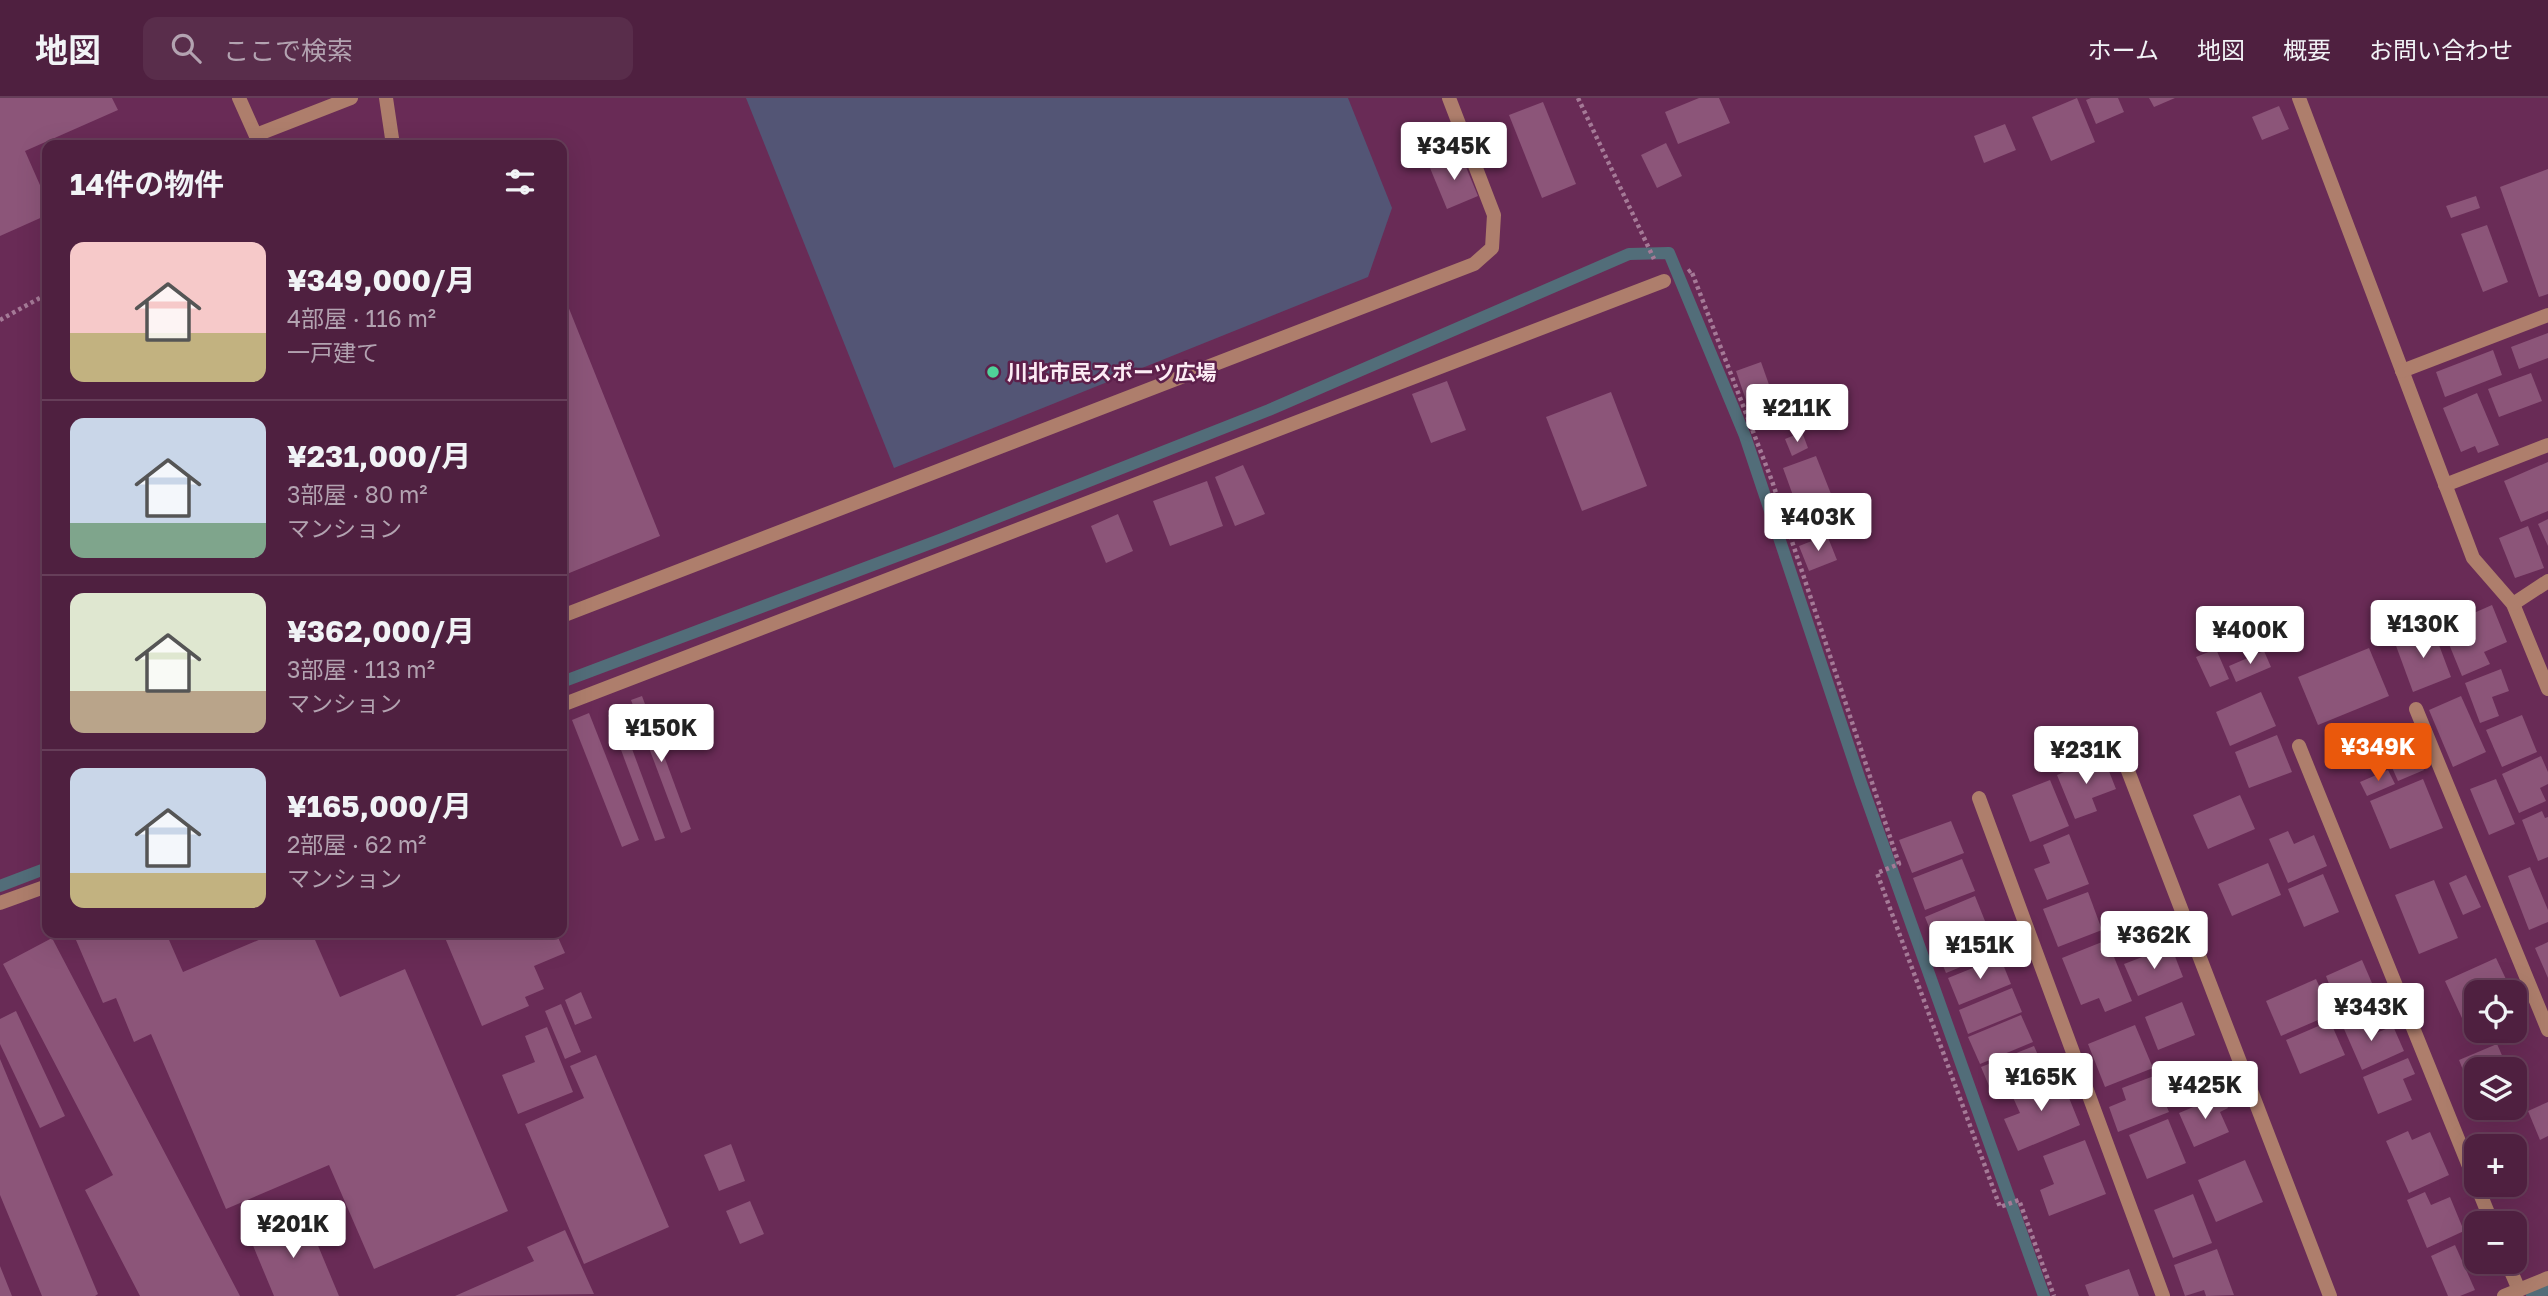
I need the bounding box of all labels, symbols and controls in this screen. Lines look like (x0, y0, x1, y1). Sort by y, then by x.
search box (143, 17, 633, 80)
icon: search (167, 29, 205, 67)
text: 地図 (35, 30, 101, 69)
text: ここで検索 (223, 35, 353, 66)
text: ホーム (2088, 35, 2159, 64)
text: 地図 (2197, 35, 2245, 64)
text: 概要 (2283, 35, 2331, 64)
text: お問い合わせ (2369, 35, 2513, 64)
pin: ¥345K (1405, 122, 1503, 182)
text: ¥345K (1417, 131, 1491, 159)
icon: filters (501, 163, 539, 201)
text: 14件の物件 (70, 166, 224, 202)
text: ¥349,000/月 (287, 262, 475, 298)
icon: home (126, 270, 210, 354)
text: 4部屋 · 116 m² (287, 304, 436, 332)
text: 一戸建て (287, 338, 379, 366)
place label: 川北市民スポーツ広場 (1007, 359, 1217, 385)
marker: 川北市民スポーツ広場 (985, 364, 1001, 380)
pin: ¥211K (1748, 384, 1846, 444)
text: ¥211K (1762, 393, 1832, 421)
text: ¥231,000/月 (287, 438, 471, 474)
icon: home (126, 446, 210, 530)
text: 3部屋 · 80 m² (287, 480, 428, 508)
pin: ¥403K (1769, 494, 1867, 553)
text: ¥403K (1780, 502, 1856, 530)
text: マンション (287, 514, 402, 542)
pin: ¥130K (2374, 601, 2472, 660)
pin: ¥400K (2201, 606, 2299, 666)
text: ¥130K (2387, 609, 2459, 637)
text: ¥362,000/月 (287, 613, 475, 649)
text: ¥400K (2212, 615, 2288, 643)
icon: home (126, 621, 210, 705)
text: 3部屋 · 113 m² (287, 655, 435, 683)
text: マンション (287, 689, 402, 717)
pin: ¥150K (612, 704, 710, 764)
text: ¥150K (625, 713, 697, 741)
pin: ¥349K (2329, 724, 2427, 783)
pin: ¥231K (2037, 726, 2135, 786)
text: ¥349K (2341, 732, 2415, 760)
text: ¥231K (2050, 735, 2122, 763)
text: ¥165,000/月 (287, 788, 472, 824)
icon: home (126, 796, 210, 880)
text: 2部屋 · 62 m² (287, 830, 426, 858)
text: マンション (287, 864, 402, 892)
pin: ¥362K (2105, 912, 2203, 971)
text: ¥362K (2117, 920, 2191, 948)
pin: ¥151K (1931, 922, 2029, 981)
text: ¥151K (1945, 930, 2015, 958)
map controls (2464, 980, 2527, 1274)
button: locate (2464, 980, 2527, 1043)
pin: ¥343K (2322, 984, 2420, 1043)
text: ¥343K (2334, 992, 2408, 1020)
pin: ¥165K (1992, 1054, 2090, 1113)
button: layers (2464, 1057, 2527, 1120)
text: ¥165K (2005, 1062, 2077, 1090)
pin: ¥425K (2156, 1062, 2254, 1121)
text: ¥425K (2168, 1070, 2242, 1098)
button: + (2464, 1134, 2527, 1197)
pin: ¥201K (244, 1200, 342, 1260)
text: ¥201K (257, 1209, 329, 1237)
button: − (2464, 1211, 2527, 1274)

